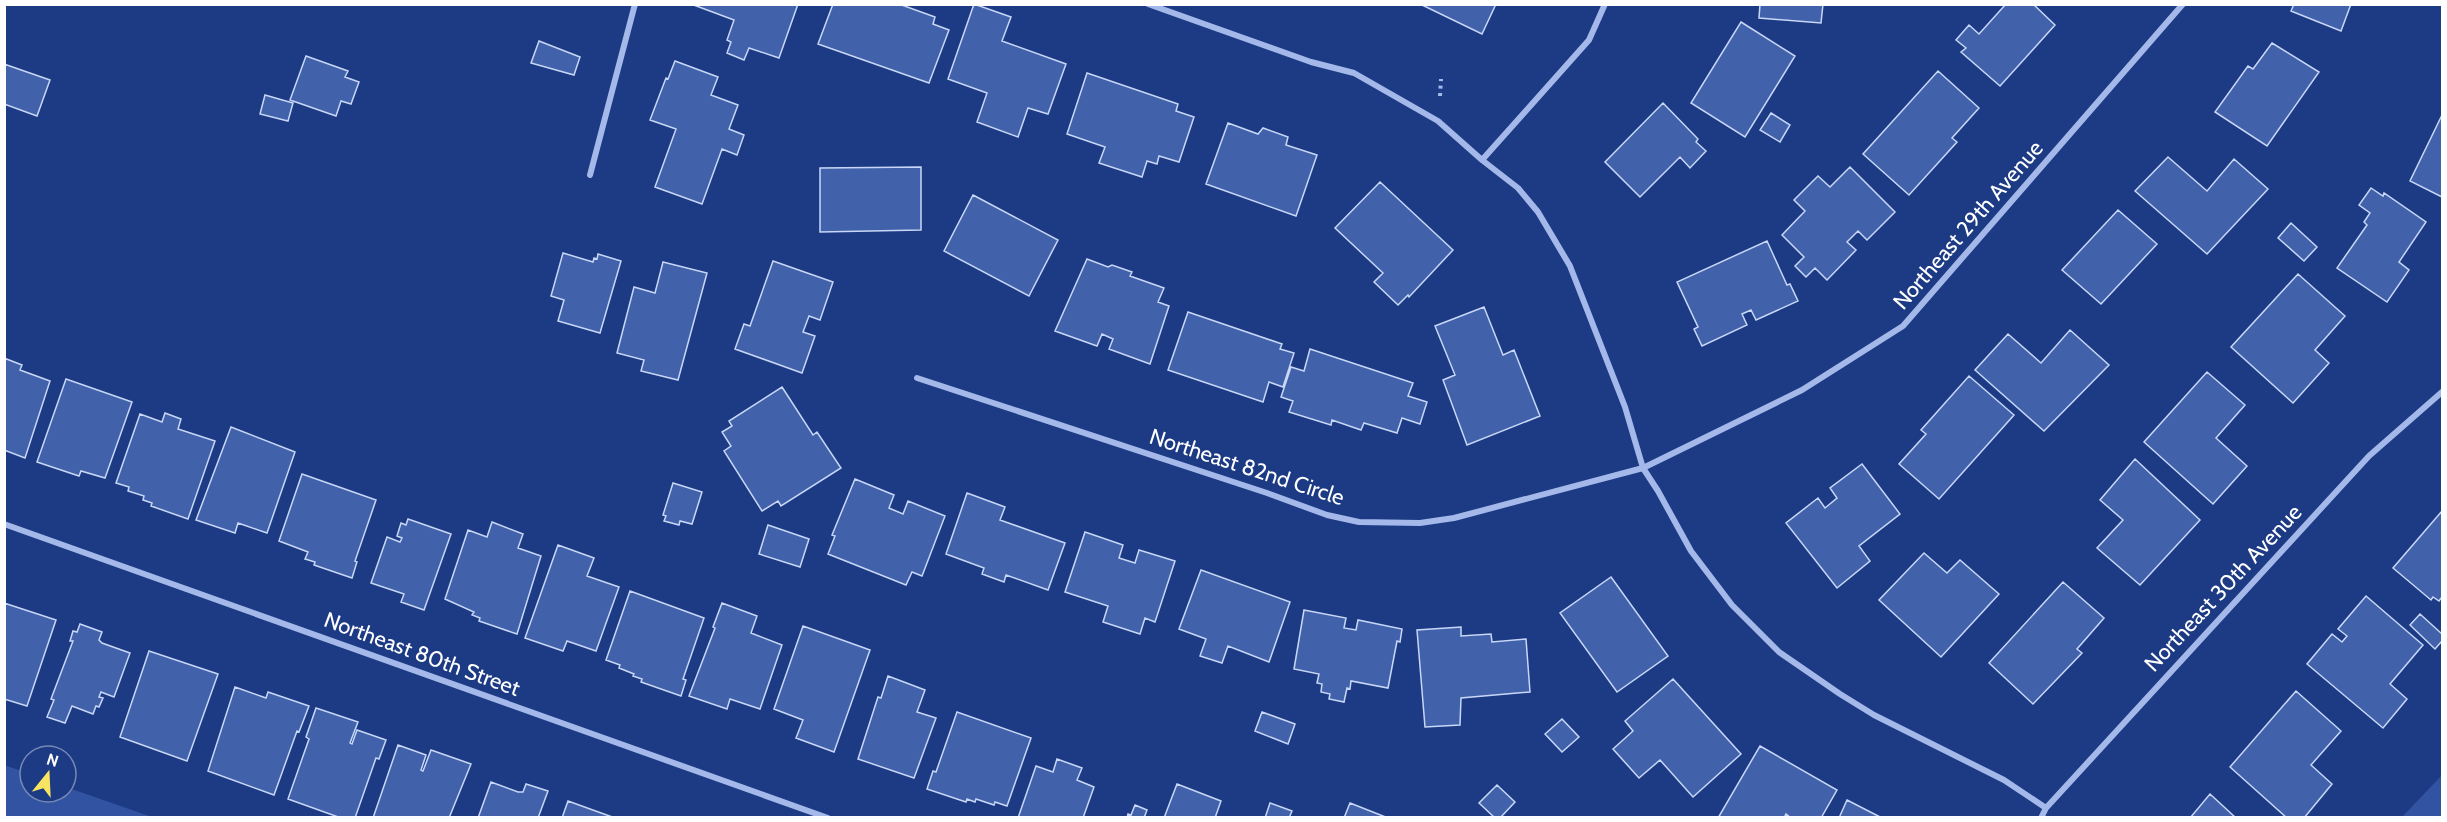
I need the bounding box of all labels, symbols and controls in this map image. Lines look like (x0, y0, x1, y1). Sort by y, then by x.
street label: Northeast 29th Avenue (1887, 135, 2049, 315)
street label: Northeast 82nd Circle (1146, 423, 1348, 511)
street label: Northeast 30th Avenue (2139, 499, 2307, 677)
street label: Northeast 80th Street (320, 606, 524, 702)
north arrow (18, 744, 78, 804)
text: N (44, 749, 61, 771)

